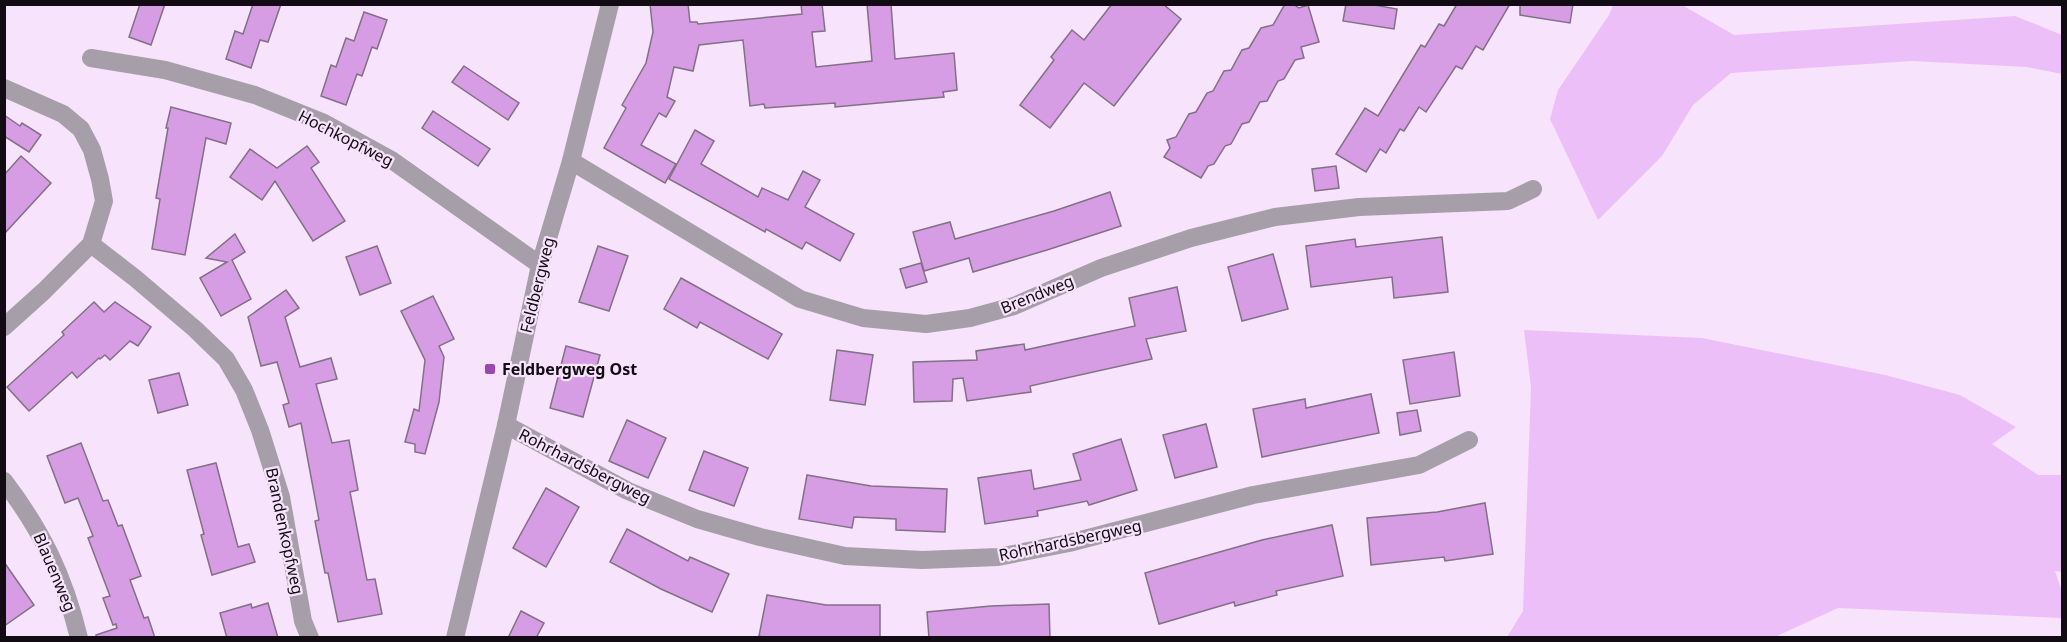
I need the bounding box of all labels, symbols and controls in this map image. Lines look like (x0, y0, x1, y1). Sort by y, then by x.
street label: Hochkopfweg (295, 105, 397, 171)
street label: Feldbergweg (514, 235, 560, 335)
street label: Brendweg (997, 269, 1077, 319)
place label: Feldbergweg Ost (502, 358, 637, 380)
marker: Feldbergweg Ost (483, 362, 497, 376)
street label: Rohrhardsbergweg (515, 423, 655, 509)
street label: Brandenkopfweg (261, 465, 309, 597)
street label: Rohrhardsbergweg (997, 514, 1143, 566)
street label: Blauenweg (29, 529, 81, 615)

